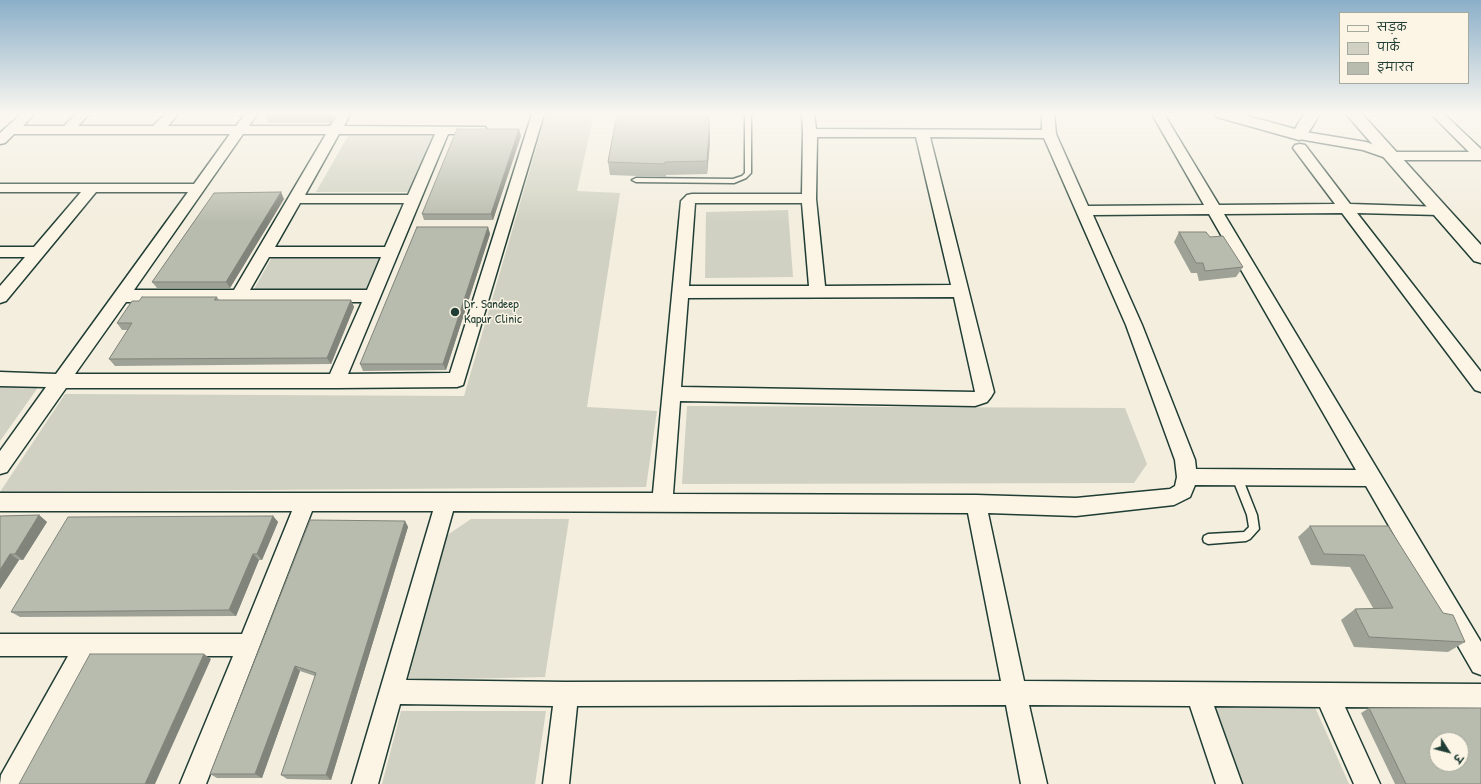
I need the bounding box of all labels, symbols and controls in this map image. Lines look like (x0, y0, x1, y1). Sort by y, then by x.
legend (1339, 12, 1469, 84)
text: सड़क (1377, 18, 1407, 35)
text: पार्क (1377, 38, 1400, 55)
text: इमारत (1377, 58, 1414, 75)
place label: Dr. Sandeep Kapur Clinic (464, 297, 522, 328)
marker: Dr. Sandeep Kapur Clinic (449, 306, 461, 318)
north arrow (1429, 732, 1469, 772)
text: उ (1450, 751, 1466, 766)

